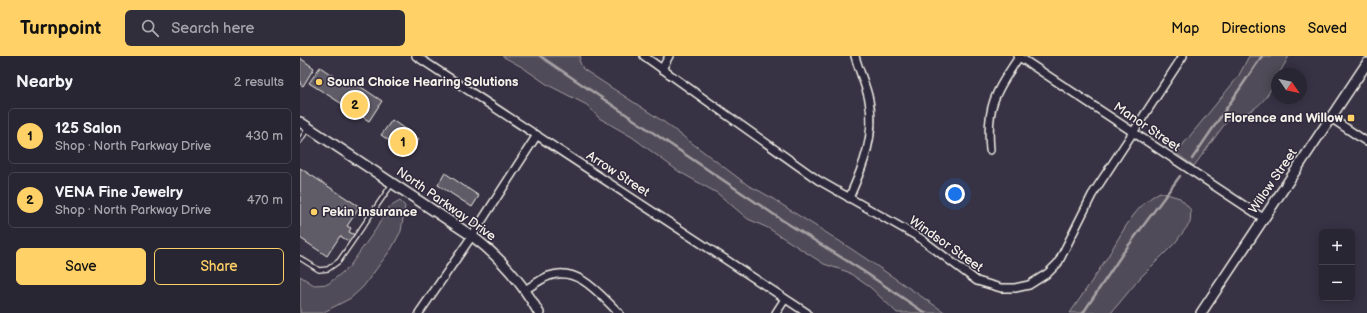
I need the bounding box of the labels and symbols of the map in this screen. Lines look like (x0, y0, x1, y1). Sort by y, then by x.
north arrow (1271, 68, 1307, 104)
place label: Sound Choice Hearing Solutions (327, 74, 518, 90)
marker: Sound Choice Hearing Solutions (314, 77, 324, 87)
pin: 2 (342, 90, 368, 120)
street label: Manor Street (1111, 99, 1183, 155)
place label: Florence and Willow (1224, 110, 1343, 126)
marker: Florence and Willow (1346, 113, 1356, 123)
pin: 1 (390, 127, 416, 157)
street label: Willow Street (1245, 145, 1301, 217)
street label: Arrow Street (583, 148, 653, 200)
street label: North Parkway Drive (393, 164, 499, 245)
your location (945, 184, 965, 204)
place label: Pekin Insurance (322, 204, 418, 220)
marker: Pekin Insurance (309, 207, 319, 217)
street label: Windsor Street (906, 213, 986, 275)

